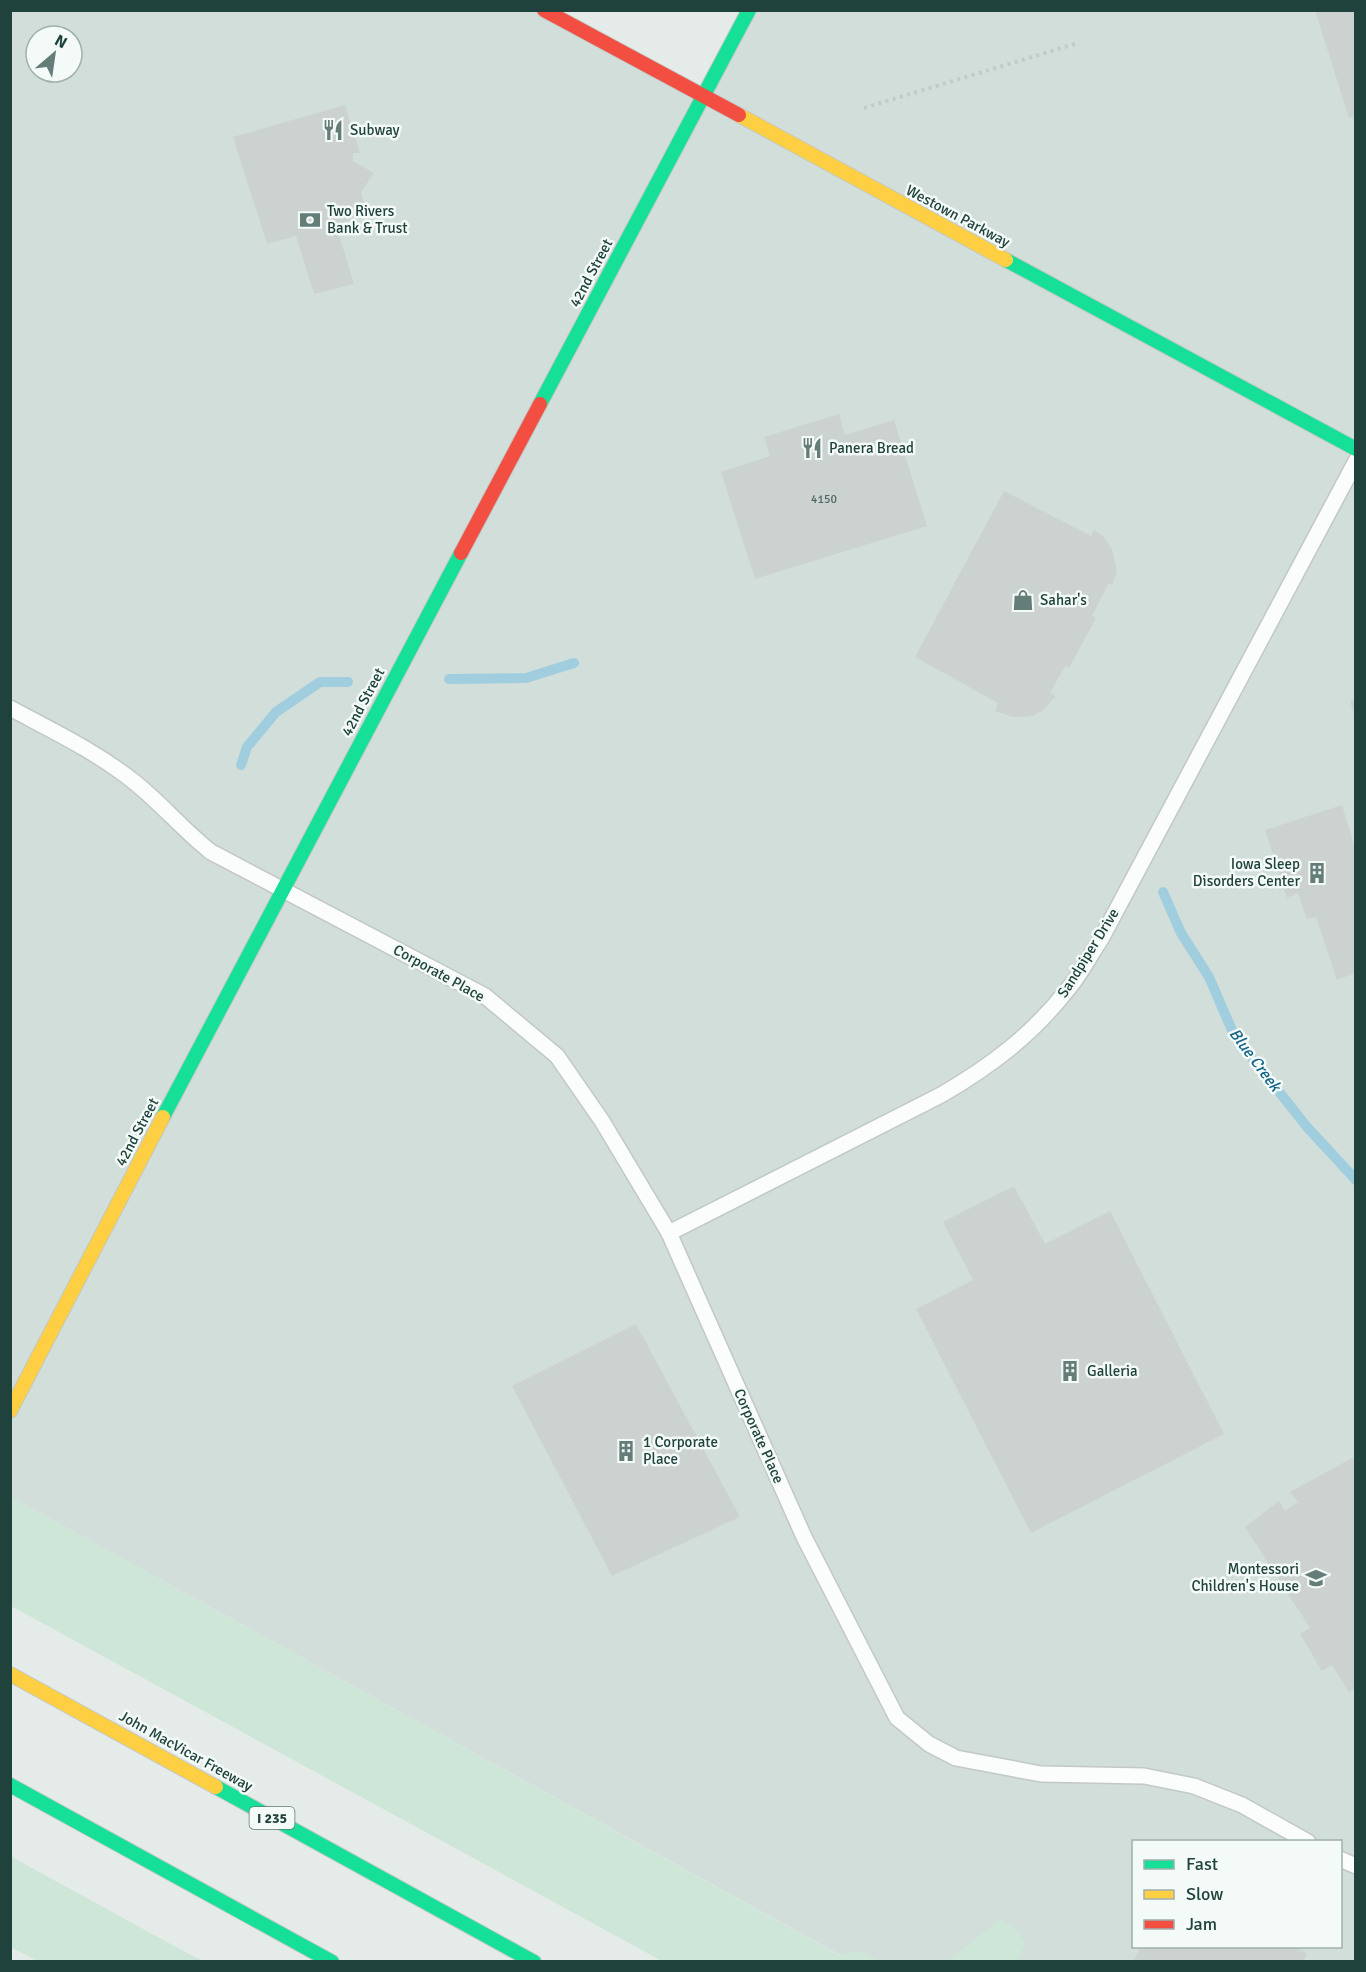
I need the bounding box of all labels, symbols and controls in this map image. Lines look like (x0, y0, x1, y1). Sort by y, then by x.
north arrow (24, 24, 84, 84)
text: N (51, 30, 71, 53)
restaurant icon: Subway (321, 118, 345, 142)
place label: Subway (350, 121, 400, 139)
street label: Westown Parkway (903, 181, 1013, 251)
place label: Two Rivers Bank & Trust (327, 202, 408, 237)
bank icon: Two Rivers Bank & Trust (298, 208, 322, 232)
street label: 42nd Street (566, 236, 616, 310)
restaurant icon: Panera Bread (800, 436, 824, 460)
place label: Panera Bread (829, 439, 914, 457)
house number: 4150 (811, 492, 837, 507)
shop icon: Sahar's (1011, 588, 1035, 612)
place label: Sahar's (1040, 591, 1087, 609)
street label: 42nd Street (338, 665, 388, 739)
place label: Iowa Sleep Disorders Center (1193, 855, 1300, 890)
building icon: Iowa Sleep Disorders Center (1305, 861, 1329, 885)
street label: Sandpiper Drive (1053, 905, 1123, 1001)
street label: Corporate Place (390, 940, 488, 1006)
water label: Blue Creek (1225, 1025, 1286, 1097)
street label: 42nd Street (112, 1095, 162, 1169)
building icon: Galleria (1058, 1359, 1082, 1383)
place label: Galleria (1087, 1362, 1138, 1380)
street label: Corporate Place (730, 1386, 788, 1486)
place label: 1 Corporate Place (643, 1433, 718, 1468)
building icon: 1 Corporate Place (614, 1439, 638, 1463)
place label: Montessori Children's House (1191, 1560, 1299, 1595)
school or university icon: Montessori Children's House (1304, 1566, 1328, 1590)
street label: John MacVicar Freeway (116, 1707, 256, 1795)
road number: I 235 (250, 1807, 294, 1829)
legend (1132, 1840, 1342, 1948)
text: Fast (1186, 1853, 1218, 1875)
text: Slow (1186, 1883, 1223, 1905)
text: Jam (1186, 1913, 1217, 1935)

